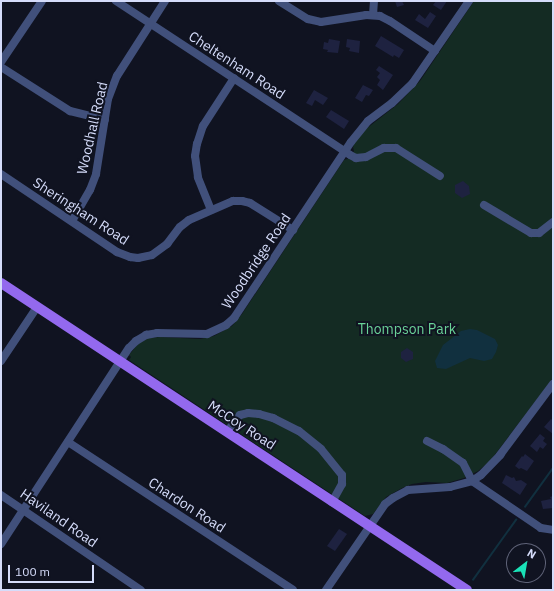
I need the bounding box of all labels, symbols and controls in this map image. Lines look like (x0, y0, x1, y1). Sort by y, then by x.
street label: Cheltenham Road (186, 28, 288, 102)
street label: Woodhall Road (73, 80, 111, 176)
street label: Sheringham Road (30, 174, 132, 248)
street label: Woodbridge Road (218, 210, 294, 312)
park label: Thompson Park (358, 321, 456, 337)
street label: McCoy Road (205, 397, 279, 453)
street label: Chardon Road (145, 474, 229, 536)
street label: Haviland Road (17, 485, 101, 551)
north arrow (506, 543, 546, 583)
text: N (525, 546, 539, 562)
scale bar (10, 557, 96, 583)
text: 100 m (15, 564, 50, 579)

